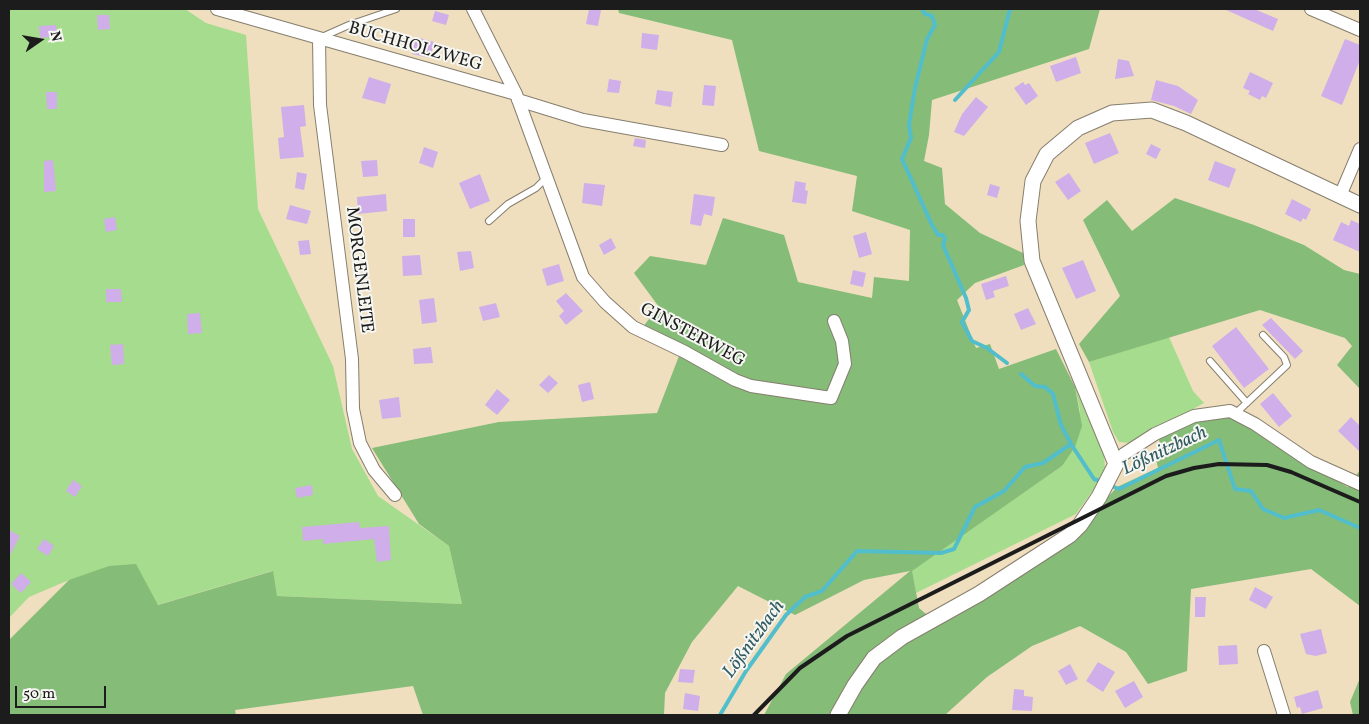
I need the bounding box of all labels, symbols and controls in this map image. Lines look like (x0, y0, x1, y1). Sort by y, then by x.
north arrow (15, 15, 65, 65)
street label: BUCHHOLZWEG (346, 19, 484, 77)
text: N (45, 29, 66, 44)
street label: MORGENLEITE (340, 206, 376, 334)
street label: GINSTERWEG (636, 299, 748, 373)
water label: Lößnitzbach (1119, 422, 1211, 482)
water label: Lößnitzbach (719, 597, 791, 683)
scale bar (18, 676, 109, 708)
text: 50 m (23, 684, 55, 705)

